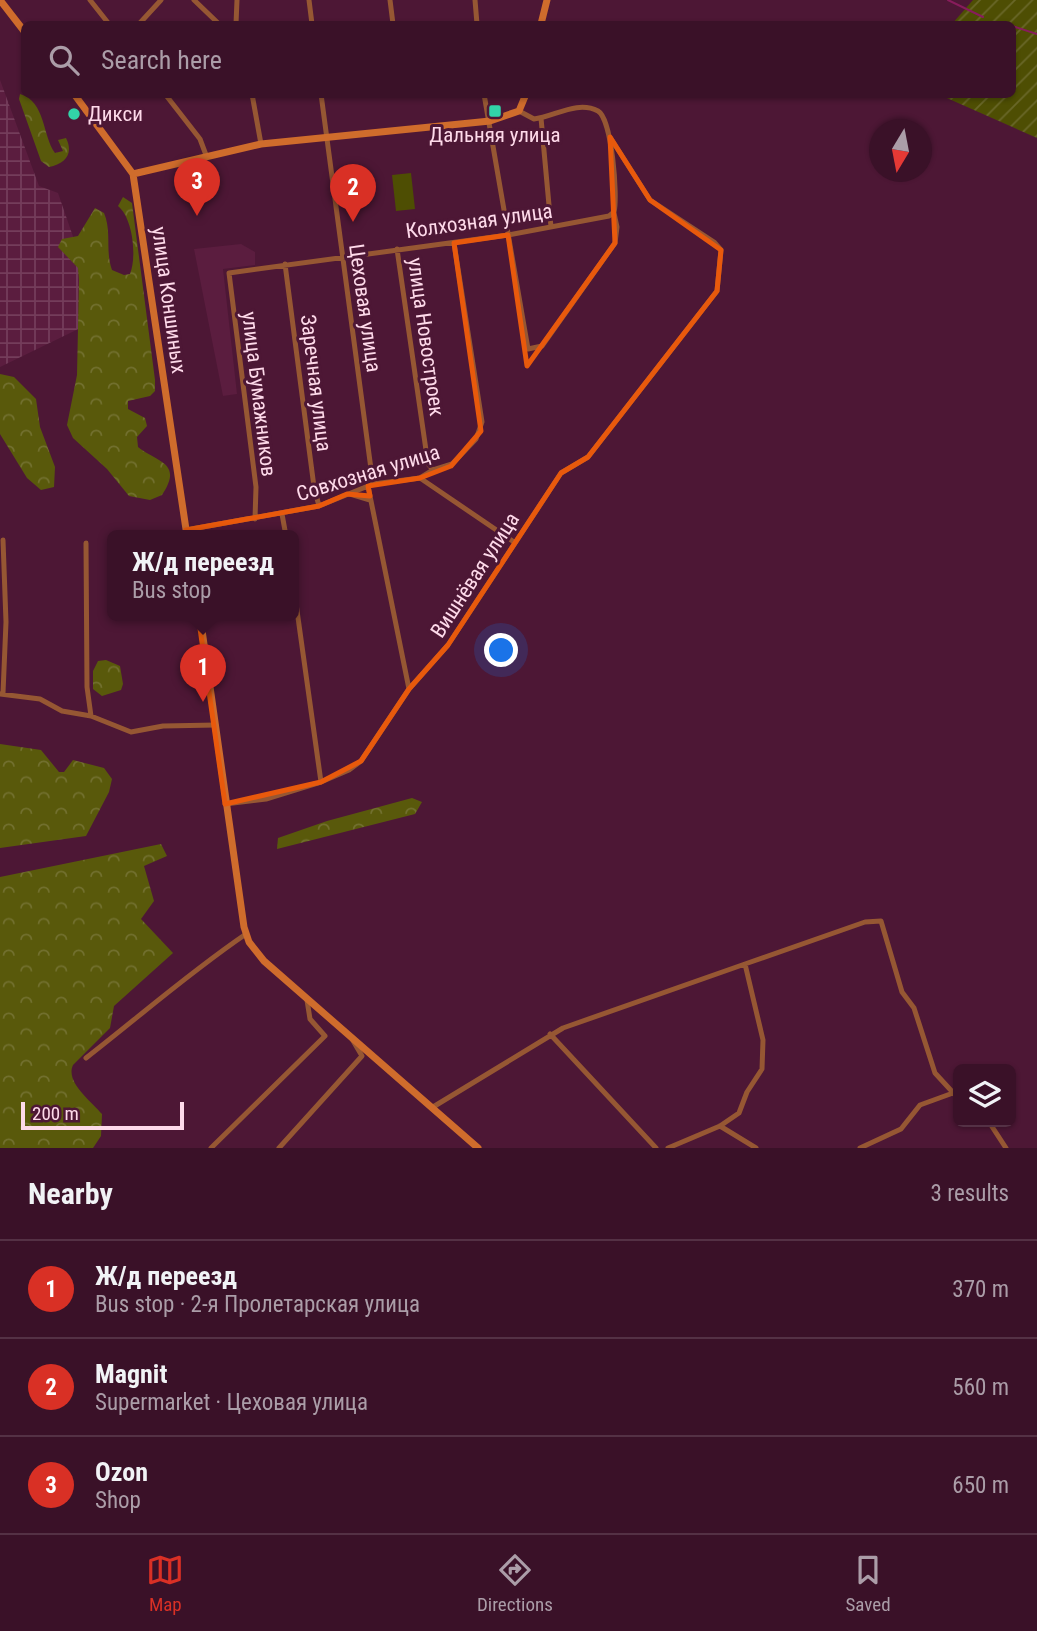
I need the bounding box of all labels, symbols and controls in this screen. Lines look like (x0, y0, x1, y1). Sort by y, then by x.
search box (21, 21, 1016, 98)
icon: search (45, 41, 83, 79)
text: Search here (101, 45, 222, 75)
place label: Дикси (88, 102, 143, 126)
marker: Дальняя улица (487, 103, 503, 119)
marker: Дикси (66, 106, 82, 122)
north arrow (869, 119, 932, 182)
place label: Дальняя улица (429, 123, 561, 147)
pin: 3 (174, 158, 220, 216)
pin: 2 (330, 164, 376, 222)
street label: Колхозная улица (404, 199, 554, 243)
street label: улица Коншиных (147, 225, 191, 375)
street label: Цеховая улица (344, 242, 386, 374)
street label: улица Новостроек (403, 256, 449, 418)
street label: улица Бумажников (237, 310, 281, 478)
street label: Заречная улица (296, 313, 336, 453)
street label: Совхозная улица (294, 440, 442, 506)
street label: Вишнёвая улица (426, 508, 524, 642)
popup (107, 530, 299, 621)
text: Ж/д переезд (132, 547, 274, 577)
text: Bus stop (132, 577, 211, 604)
your location (484, 633, 518, 667)
pin: 1 (180, 644, 226, 702)
map controls (953, 1064, 1016, 1127)
button: layers (953, 1064, 1016, 1127)
scale bar (21, 1099, 184, 1131)
text: 200 m (32, 1102, 79, 1125)
text: Nearby (28, 1176, 113, 1211)
text: 3 results (931, 1180, 1009, 1207)
text: Ж/д переезд (95, 1261, 237, 1291)
text: 1 (45, 1276, 57, 1303)
text: 370 m (952, 1276, 1009, 1303)
text: Bus stop · 2-я Пролетарская улица (95, 1291, 420, 1318)
text: Magnit (95, 1359, 167, 1389)
text: 2 (45, 1374, 57, 1401)
text: 560 m (952, 1374, 1009, 1401)
text: Supermarket · Цеховая улица (95, 1389, 368, 1416)
text: Ozon (95, 1457, 148, 1487)
text: 3 (45, 1472, 57, 1499)
text: 650 m (952, 1472, 1009, 1499)
text: Shop (95, 1487, 141, 1514)
tab: Map (146, 1551, 184, 1616)
tab: Directions (477, 1551, 553, 1616)
tab: Saved (845, 1551, 891, 1616)

